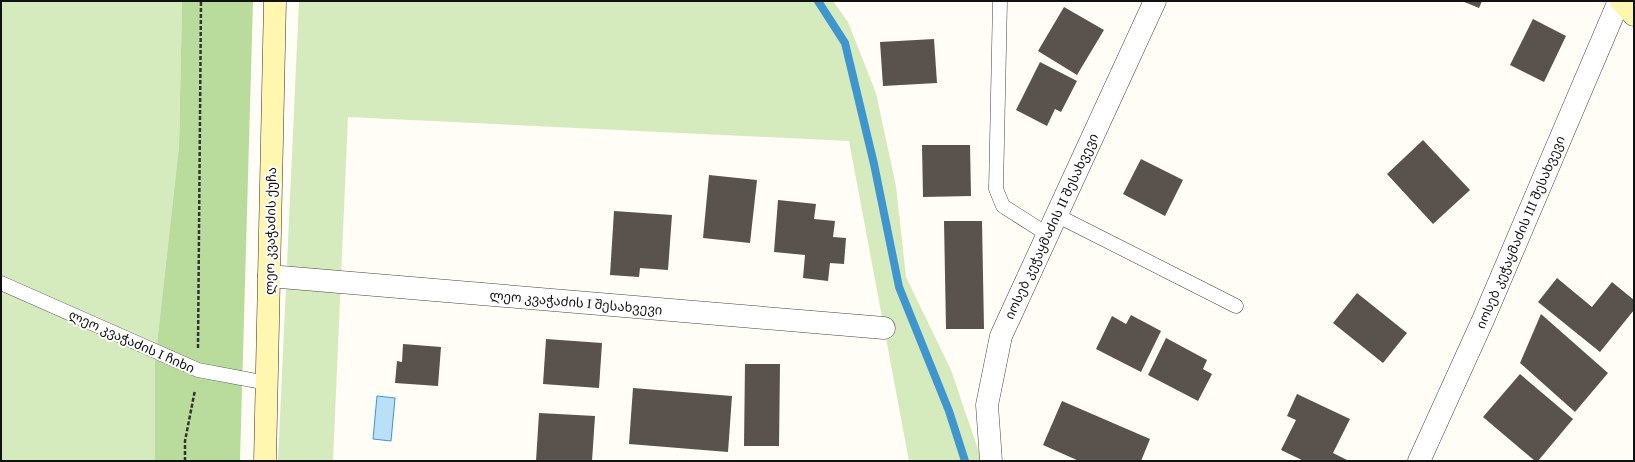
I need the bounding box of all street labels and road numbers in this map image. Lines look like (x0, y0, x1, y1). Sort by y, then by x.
street label: იოსებ კეჭაყმაძის II შესახვევი (1001, 131, 1102, 322)
street label: იოსებ კეჭაყმაძის III შესახვევი (1472, 133, 1569, 331)
street label: ლეო კვაჭაძის ქუჩა (261, 167, 280, 295)
street label: ლეო კვაჭაძის I შესახვევი (489, 286, 663, 319)
street label: ლეო კვაჭაძის I ჩიხი (66, 306, 197, 377)

